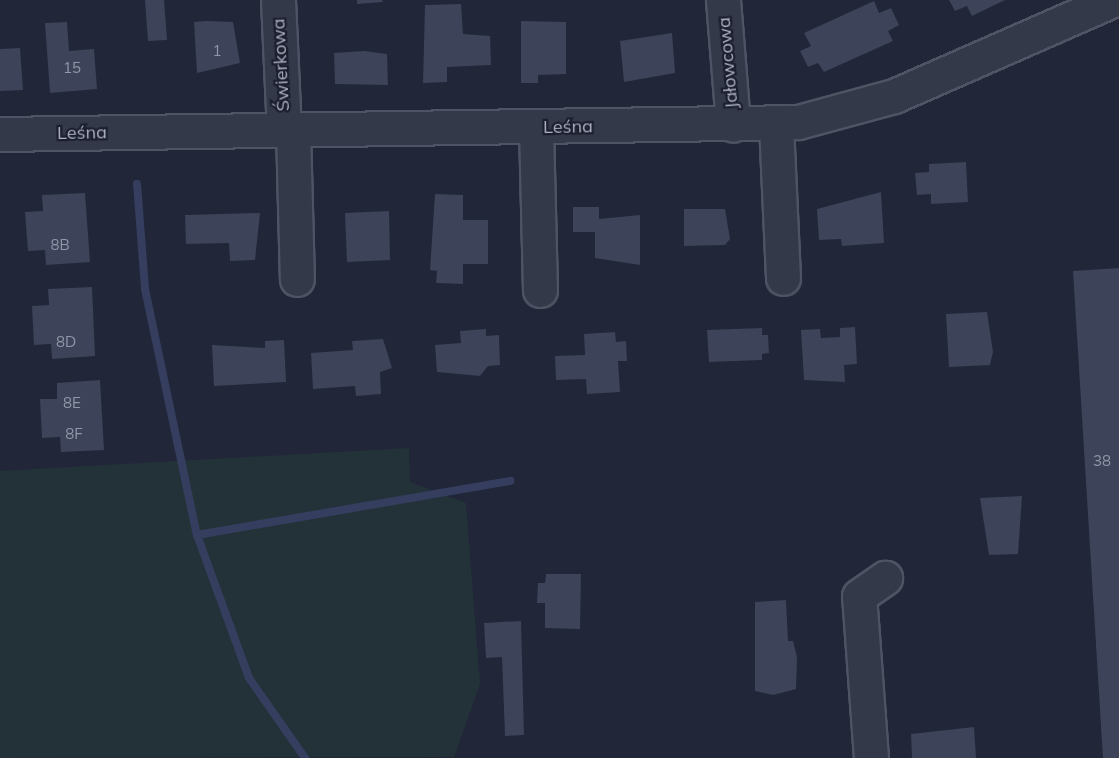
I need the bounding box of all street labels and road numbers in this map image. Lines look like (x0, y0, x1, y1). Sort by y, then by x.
street label: Jałowcowa (713, 16, 743, 110)
street label: Świerkowa (268, 18, 294, 112)
street label: Leśna (543, 116, 593, 138)
street label: Leśna (57, 122, 107, 144)

